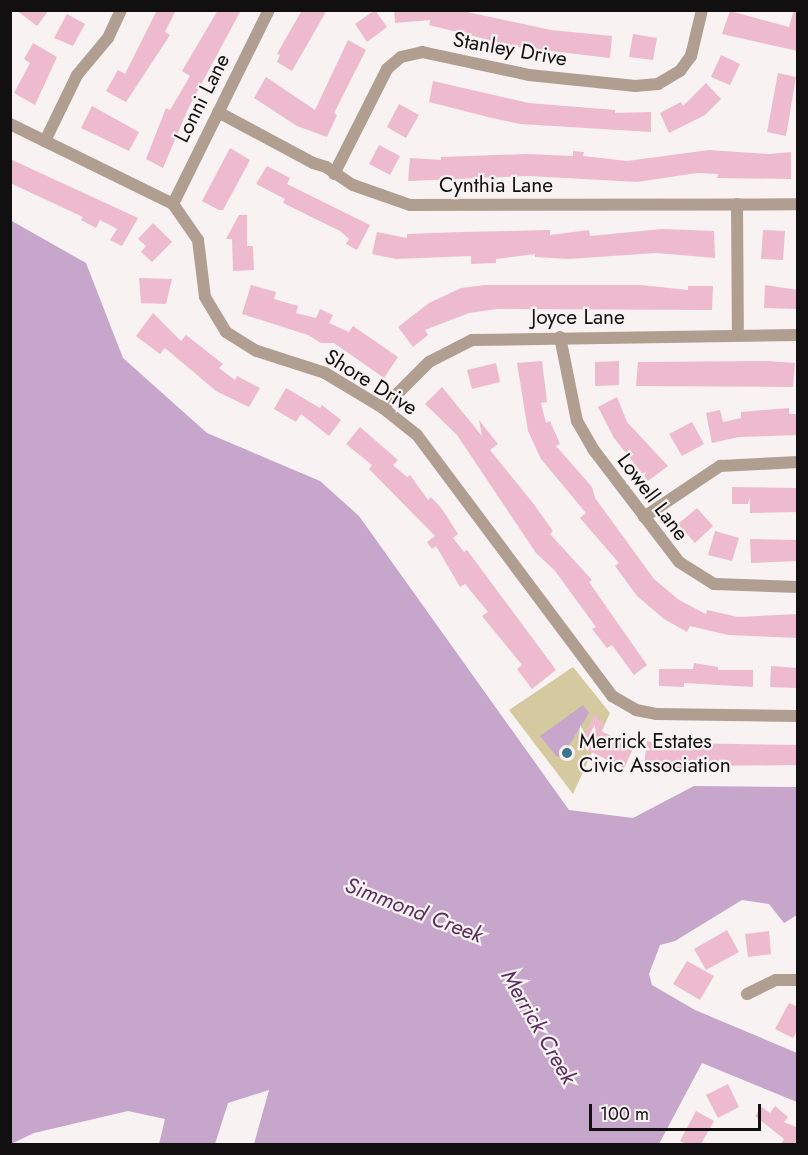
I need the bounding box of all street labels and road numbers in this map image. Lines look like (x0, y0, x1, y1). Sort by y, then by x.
street label: Stanley Drive (451, 27, 569, 71)
street label: Lonni Lane (169, 49, 235, 147)
street label: Cynthia Lane (439, 172, 553, 198)
street label: Joyce Lane (531, 304, 625, 330)
street label: Shore Drive (320, 344, 422, 420)
street label: Lowell Lane (612, 448, 694, 546)

